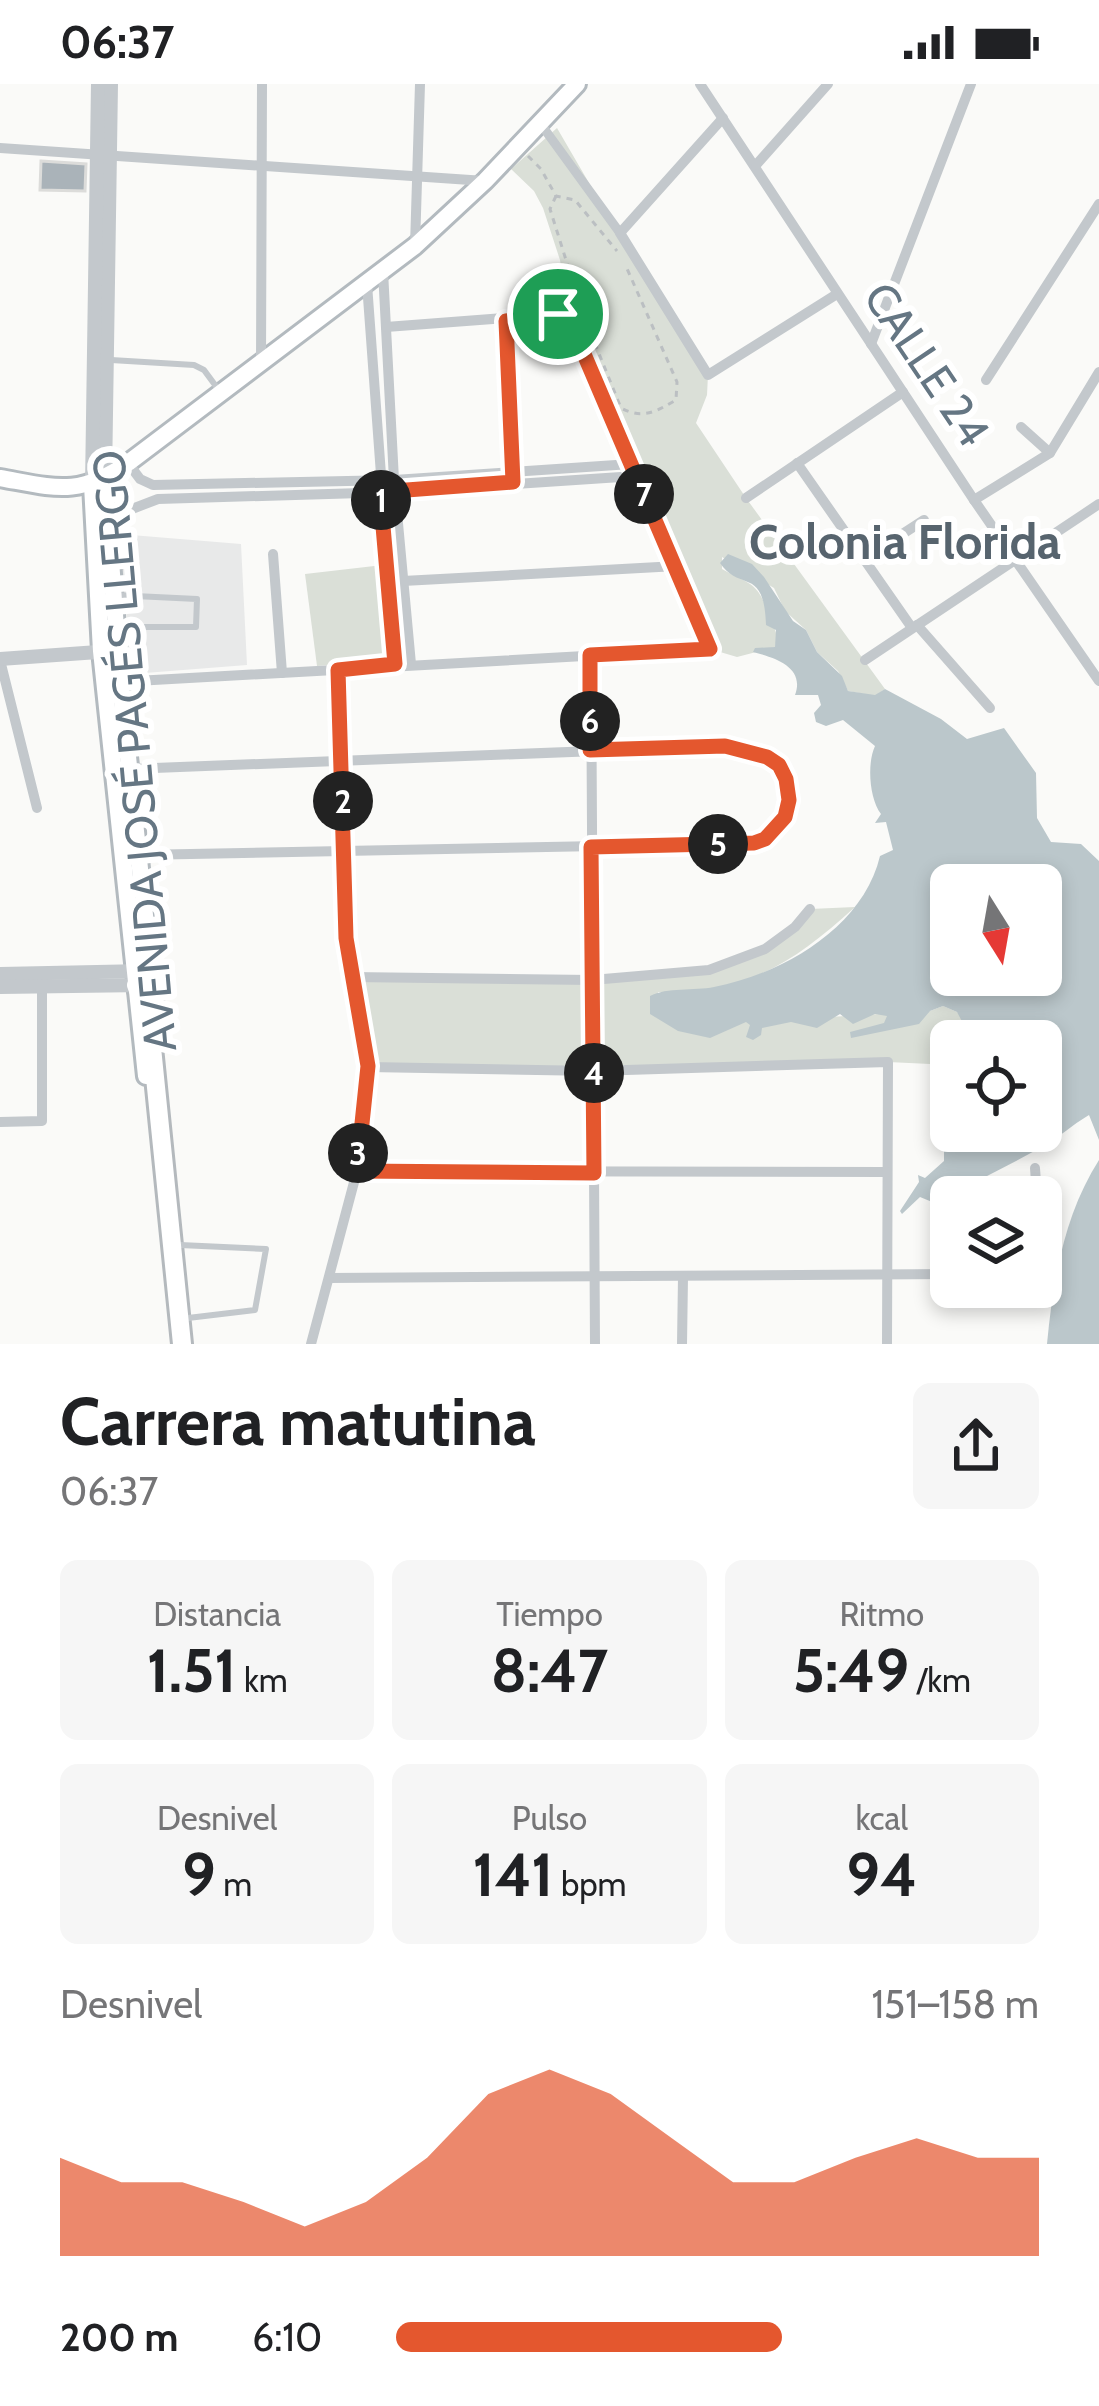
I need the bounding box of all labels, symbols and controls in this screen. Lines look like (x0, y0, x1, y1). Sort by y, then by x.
text: 06:37 (60, 15, 174, 69)
pin (507, 263, 609, 365)
street label: CALLE 24 (853, 272, 1001, 456)
icon: arrive (525, 281, 591, 347)
street label: AVENIDA JOSÉ PAGÉS LLERGO (81, 448, 187, 1054)
pin: 7 (614, 464, 674, 524)
pin: 1 (351, 470, 411, 530)
text: 7 (636, 474, 652, 514)
text: 1 (375, 480, 387, 520)
district label: Colonia Florida (749, 513, 1061, 571)
pin: 6 (560, 691, 620, 751)
text: 6 (581, 701, 599, 741)
pin: 2 (313, 771, 373, 831)
text: 2 (334, 781, 352, 821)
pin: 5 (688, 814, 748, 874)
text: 5 (709, 824, 727, 864)
north arrow (930, 864, 1062, 996)
map controls (930, 864, 1062, 1308)
button: locate (930, 1020, 1062, 1152)
pin: 4 (564, 1043, 624, 1103)
text: 4 (584, 1053, 604, 1093)
pin: 3 (328, 1123, 388, 1183)
text: 3 (349, 1133, 367, 1173)
button: layers (930, 1176, 1062, 1308)
text: Carrera matutina (60, 1381, 536, 1462)
button: share (913, 1383, 1039, 1509)
text: 06:37 (60, 1467, 158, 1515)
text: Distancia (153, 1594, 281, 1634)
text: Tiempo (496, 1594, 603, 1634)
text: Ritmo (839, 1594, 924, 1634)
text: 1.51 (147, 1634, 237, 1707)
text: 8:47 (491, 1634, 608, 1707)
text: 5:49 (793, 1634, 909, 1707)
text: km (237, 1660, 288, 1700)
text: /km (909, 1660, 971, 1700)
text: Desnivel (157, 1798, 277, 1838)
text: Pulso (512, 1798, 587, 1838)
text: kcal (855, 1798, 908, 1838)
text: 9 (182, 1838, 216, 1911)
text: 141 (472, 1838, 553, 1911)
text: 94 (846, 1838, 917, 1911)
text: m (216, 1864, 252, 1904)
text: bpm (553, 1864, 627, 1904)
text: Desnivel (60, 1980, 202, 2028)
text: 151–158 m (871, 1980, 1039, 2028)
text: 200 m (60, 2313, 178, 2361)
text: 6:10 (252, 2313, 322, 2361)

